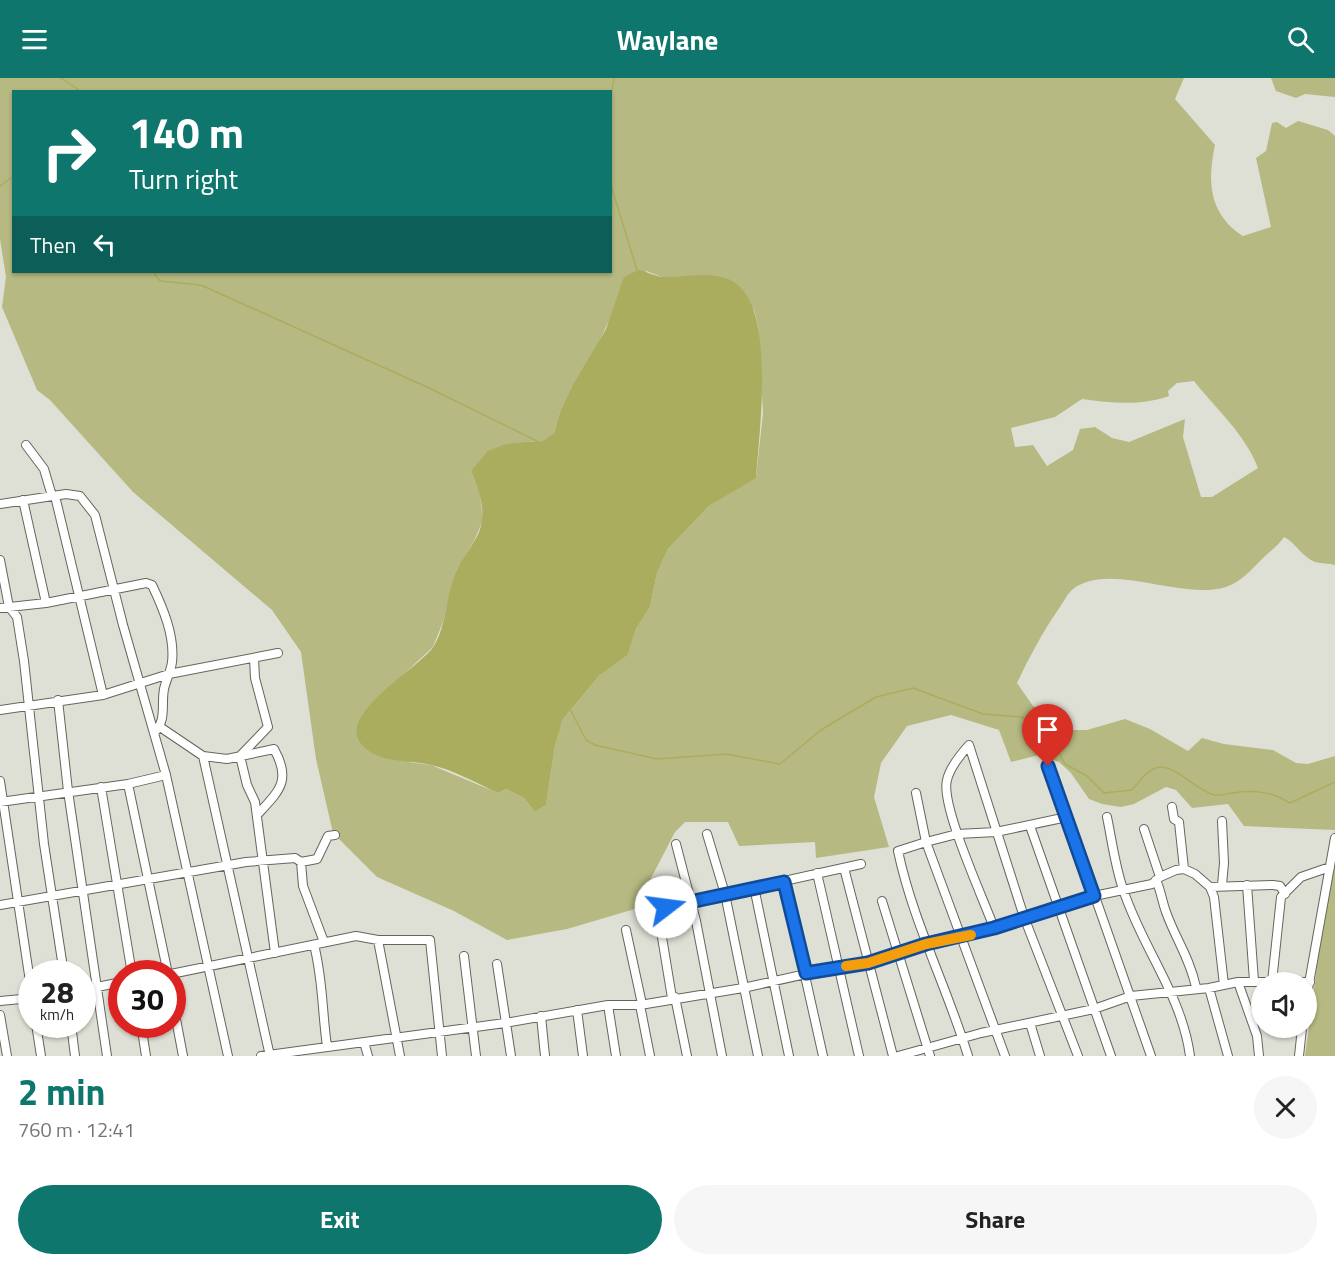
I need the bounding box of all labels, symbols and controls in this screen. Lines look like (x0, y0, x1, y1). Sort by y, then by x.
text: Waylane (617, 19, 718, 60)
icon: menu (18, 23, 51, 56)
icon: search (1284, 23, 1317, 56)
text: 140 m (129, 100, 244, 164)
icon: right (30, 114, 108, 192)
text: Turn right (129, 158, 238, 199)
text: Then (30, 228, 76, 262)
icon: left (88, 228, 121, 261)
pin (1022, 704, 1073, 766)
icon: arrive (1031, 713, 1064, 746)
position arrow (634, 875, 698, 939)
speed limit sign: 30 (108, 960, 186, 1038)
text: 28 (40, 969, 74, 1015)
map controls (1251, 972, 1317, 1038)
button: sound (1251, 972, 1317, 1038)
text: km/h (40, 1003, 74, 1026)
text: 2 min (18, 1064, 105, 1119)
button: close (1254, 1076, 1317, 1139)
text: 760 m · 12:41 (18, 1114, 135, 1145)
button: Exit (18, 1185, 662, 1254)
button: Share (674, 1185, 1317, 1254)

